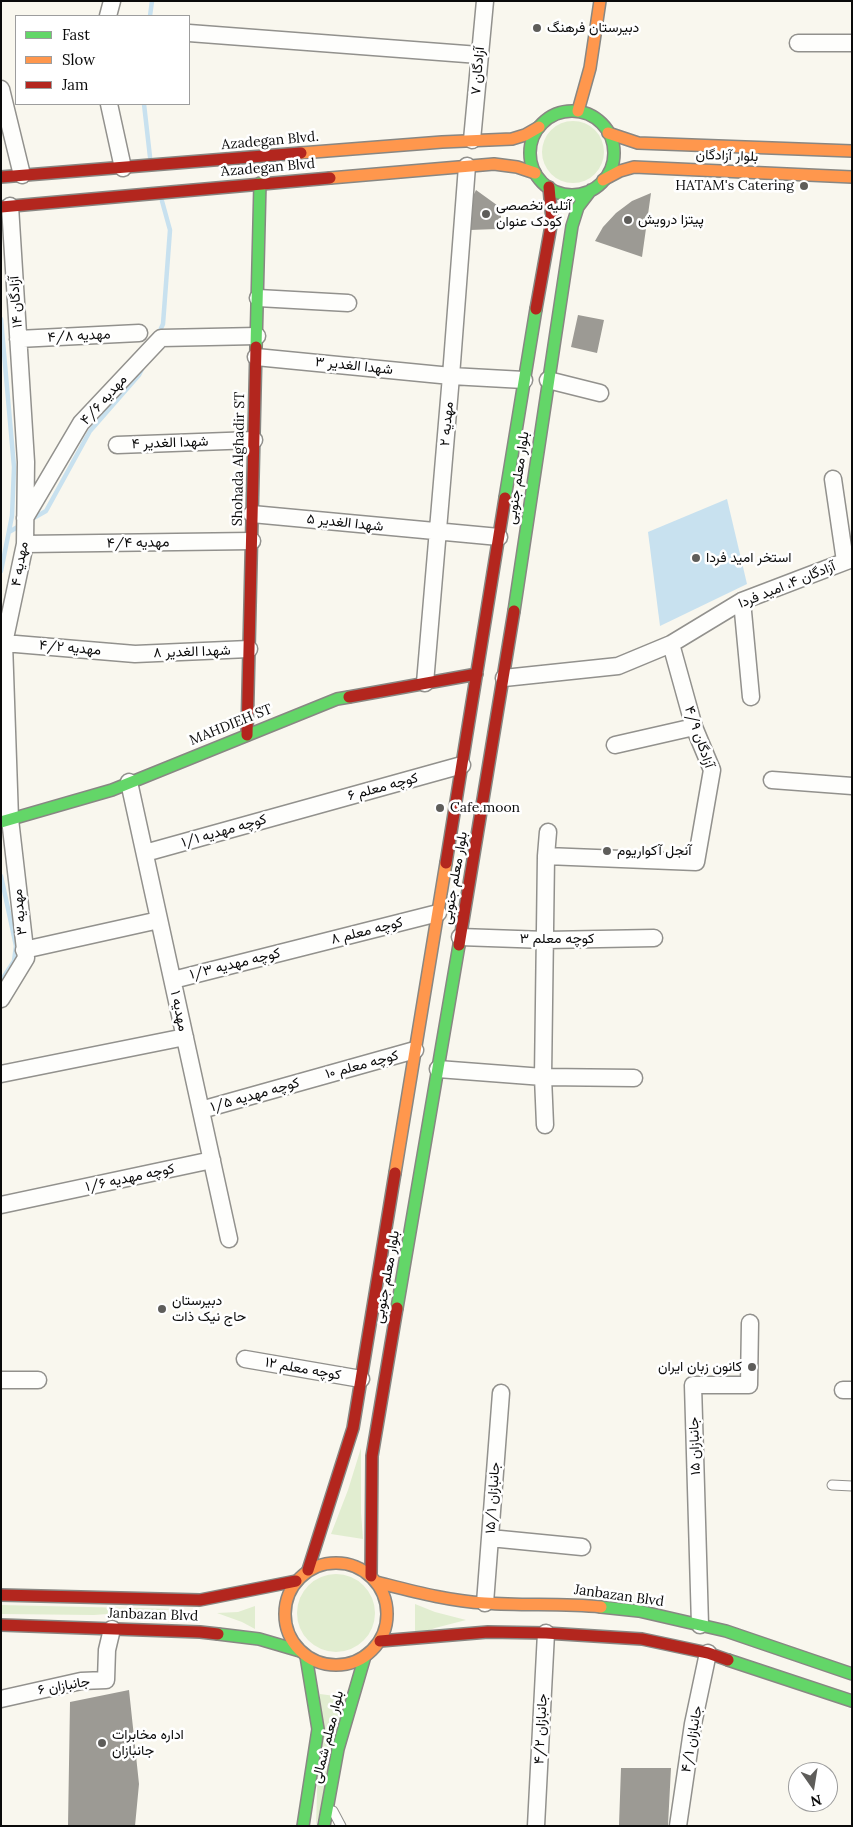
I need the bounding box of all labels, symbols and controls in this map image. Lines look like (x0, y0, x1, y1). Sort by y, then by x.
legend (15, 15, 190, 105)
place label: دبیرستان فرهنگ (547, 20, 639, 36)
marker: دبیرستان فرهنگ (531, 22, 543, 34)
text: Fast (62, 25, 90, 44)
street label: آزادگان ۷ (468, 46, 488, 96)
text: Slow (62, 50, 95, 69)
text: Jam (62, 75, 89, 94)
street label: Azadegan Blvd. (221, 128, 319, 154)
street label: بلوار آزادگان (695, 147, 759, 165)
street label: َAzadegan Blvd (220, 156, 316, 180)
place label: HATAM's Catering (675, 178, 794, 194)
marker: HATAM's Catering (798, 180, 810, 192)
place label: آتلیه تخصصی کودک عنوان (496, 198, 571, 230)
marker: آتلیه تخصصی کودک عنوان (480, 208, 492, 220)
place label: پیتزا درویش (638, 212, 704, 228)
marker: پیتزا درویش (622, 214, 634, 226)
street label: آزادگان ۱۴ (6, 276, 26, 328)
street label: مهدیه ۴/۸ (47, 326, 111, 346)
street label: شهدا الغدیر ۳ (314, 354, 394, 378)
street label: مهدیه ۴/۶ (77, 371, 131, 429)
street label: Shohada Alghadir ST (229, 392, 249, 526)
street label: مهدیه ۲ (437, 401, 457, 447)
street label: بلوار معلم جنوبی (503, 430, 533, 526)
street label: شهدا الغدیر ۴ (131, 433, 209, 453)
street label: شهدا الغدیر ۵ (306, 511, 384, 535)
street label: مهدیه ۴/۴ (106, 534, 170, 552)
street label: مهدیه ۴ (8, 540, 32, 588)
place label: استخر امید فردا (706, 550, 792, 566)
marker: استخر امید فردا (690, 552, 702, 564)
street label: آزادگان ۴، امید فردا (736, 558, 838, 612)
street label: مهدیه ۴/۲ (38, 637, 102, 659)
street label: شهدا الغدیر ۸ (153, 642, 231, 662)
street label: MAHDIEH ST (187, 701, 275, 749)
street label: آزادگان ۴/۹ (681, 704, 717, 770)
street label: کوچه معلم ۶ (346, 770, 420, 804)
place label: Cafe.moon (450, 800, 520, 816)
marker: Cafe.moon (434, 802, 446, 814)
street label: کوچه مهدیه ۱/۱ (180, 811, 268, 851)
street label: بلوار معلم جنوبی (439, 830, 471, 926)
place label: آنجل آکواریوم (617, 843, 692, 859)
marker: آنجل آکواریوم (601, 845, 613, 857)
street label: مهدیه ۳ (9, 888, 31, 936)
street label: کوچه معلم ۸ (329, 914, 405, 948)
street label: کوچه معلم ۳ (520, 931, 594, 947)
street label: کوچه مهدیه ۱/۳ (188, 945, 282, 983)
street label: مهدیه ۱ (166, 989, 192, 1033)
street label: کوچه معلم ۱۰ (324, 1047, 400, 1083)
street label: کوچه مهدیه ۱/۵ (209, 1074, 301, 1116)
street label: کوچه مهدیه ۱/۶ (84, 1160, 176, 1196)
street label: بلوار معلم جنوبی (371, 1229, 403, 1325)
place label: دبیرستان حاج نیک ذات (172, 1293, 246, 1325)
marker: دبیرستان حاج نیک ذات (156, 1303, 168, 1315)
street label: کوچه معلم ۱۲ (264, 1354, 342, 1384)
place label: کانون زبان ایران (658, 1359, 742, 1375)
marker: کانون زبان ایران (746, 1361, 758, 1373)
street label: جانبازان ۱۵ (686, 1417, 704, 1475)
street label: جانبازان ۱۵/۱ (482, 1462, 504, 1534)
street label: Janbazan Blvd (573, 1581, 665, 1611)
street label: Janbazan Blvd (108, 1605, 198, 1625)
street label: جانبازان ۶ (37, 1673, 91, 1699)
street label: بلوار معلم شمالی (308, 1689, 348, 1785)
street label: جانبازان ۴/۲ (531, 1693, 551, 1765)
street label: جانبازان ۴/۱ (678, 1704, 706, 1774)
place label: اداره مخابرات جانبازان (112, 1727, 184, 1760)
marker: اداره مخابرات جانبازان (96, 1737, 108, 1749)
north arrow (788, 1762, 838, 1812)
text: N (809, 1791, 823, 1811)

